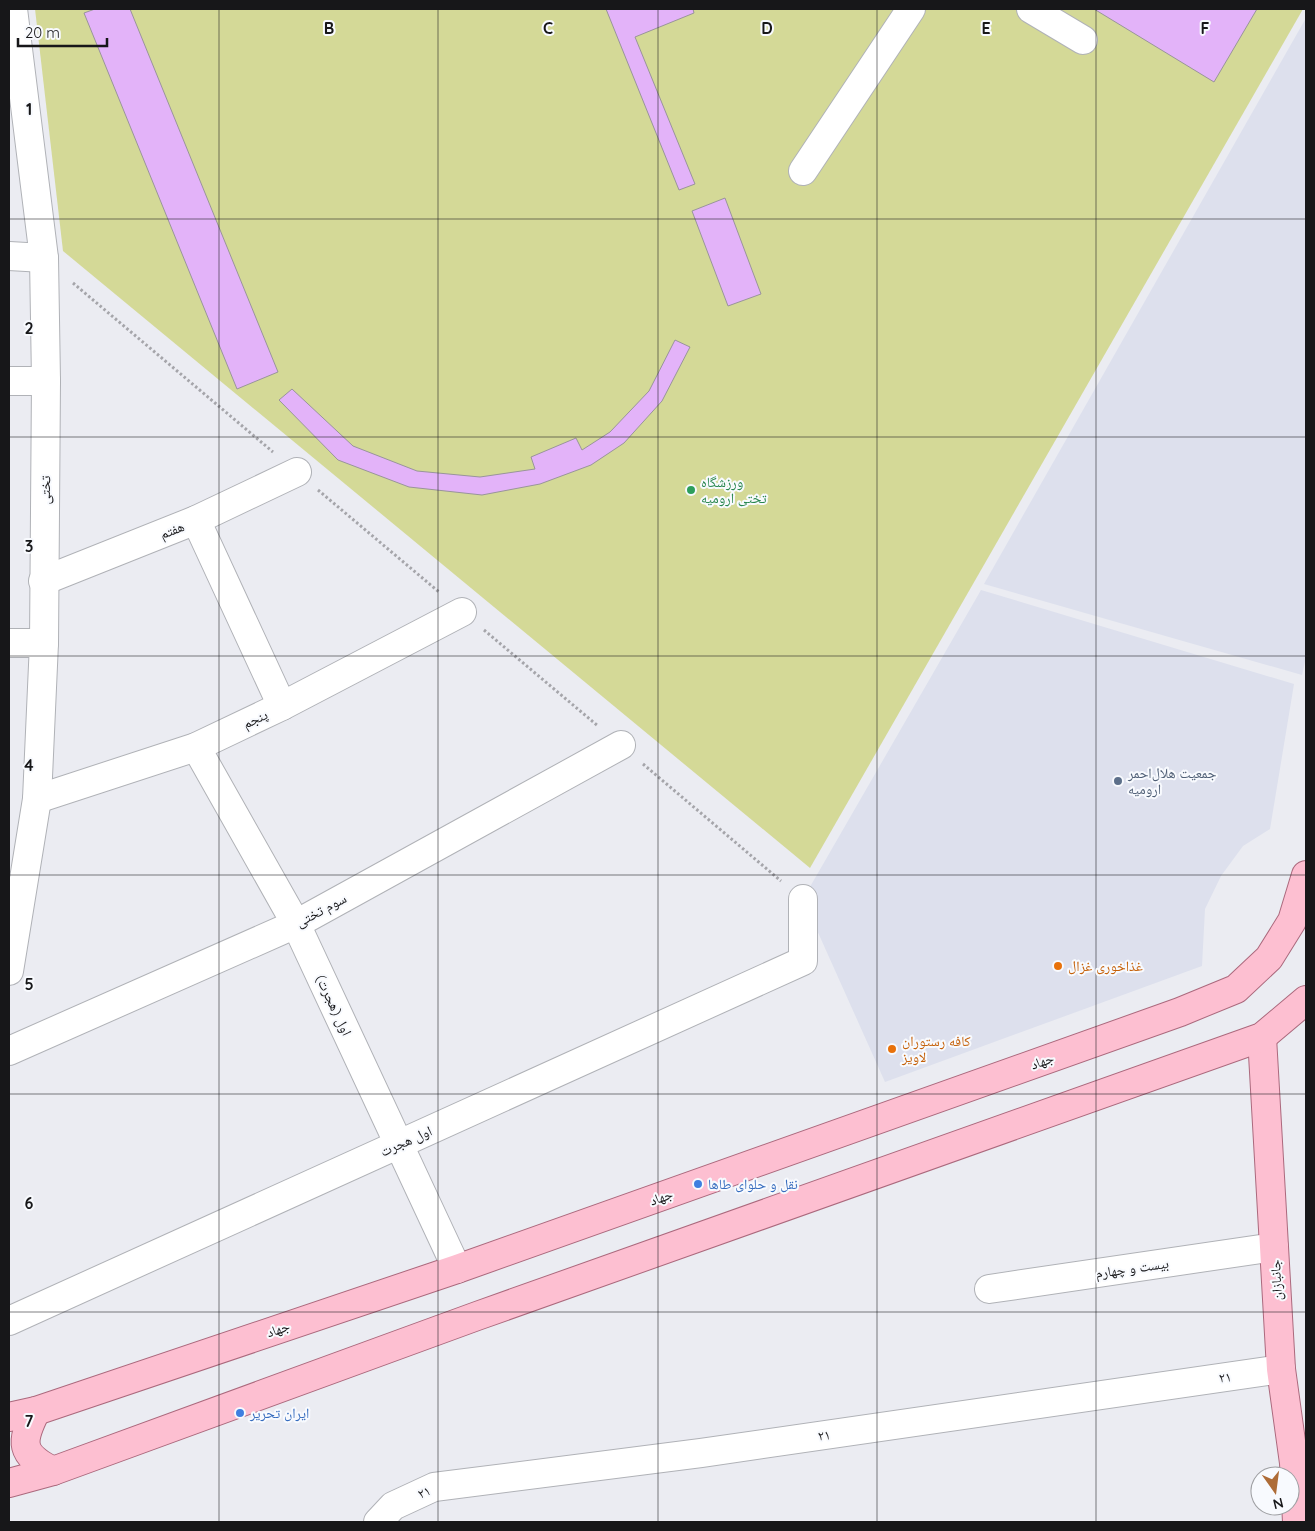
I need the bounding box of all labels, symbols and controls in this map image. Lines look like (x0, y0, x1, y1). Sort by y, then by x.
scale bar (18, 15, 106, 47)
text: B (324, 18, 334, 38)
text: C (543, 18, 553, 38)
text: D (761, 18, 773, 38)
text: E (981, 18, 991, 38)
text: F (1201, 18, 1210, 38)
text: 20 m (25, 23, 60, 42)
text: 1 (26, 99, 32, 119)
text: 2 (24, 318, 34, 338)
place label: ورزشگاه تختی ارومیه (701, 473, 767, 507)
street label: تختی (36, 475, 54, 505)
marker: ورزشگاه تختی ارومیه (685, 484, 697, 496)
street label: هفتم (157, 517, 187, 544)
text: 3 (25, 536, 33, 556)
street label: پنجم (240, 705, 271, 734)
text: 4 (24, 755, 34, 775)
place label: جمعیت هلال‌احمر ارومیه (1127, 764, 1217, 798)
marker: جمعیت هلال‌احمر ارومیه (1112, 775, 1124, 787)
street label: سوم تختی (292, 889, 350, 932)
place label: غذاخوری غزال (1068, 957, 1143, 975)
marker: غذاخوری غزال (1052, 960, 1064, 972)
street label: اول (هجرت) (312, 972, 356, 1038)
text: 5 (24, 974, 34, 994)
place label: کافه رستوران لاویز (901, 1032, 971, 1066)
marker: کافه رستوران لاویز (886, 1043, 898, 1055)
street label: جهاد (1028, 1048, 1056, 1073)
street label: اول هجرت (377, 1122, 435, 1160)
place label: نقل و حلوای طاها (708, 1175, 798, 1193)
marker: نقل و حلوای طاها (692, 1178, 704, 1190)
street label: جهاد (647, 1184, 675, 1209)
text: 6 (25, 1193, 34, 1213)
street label: بیست و چهارم (1094, 1254, 1170, 1283)
street label: جانبازان (1266, 1259, 1286, 1301)
street label: جهاد (264, 1317, 292, 1341)
street label: ۲۱ (1218, 1367, 1232, 1387)
place label: ایران تحریر (249, 1404, 309, 1422)
marker: ایران تحریر (234, 1407, 246, 1419)
text: 7 (25, 1411, 34, 1431)
street label: ۲۱ (817, 1425, 831, 1445)
north arrow (1250, 1466, 1300, 1516)
street label: ۲۱ (415, 1481, 433, 1503)
text: N (1271, 1494, 1285, 1514)

